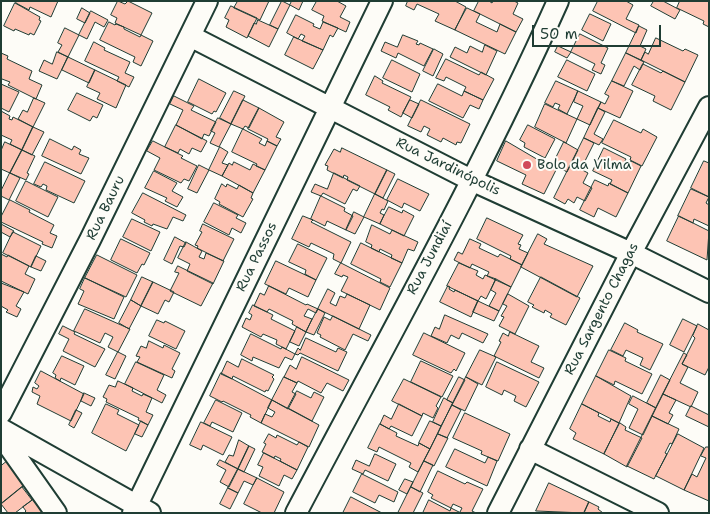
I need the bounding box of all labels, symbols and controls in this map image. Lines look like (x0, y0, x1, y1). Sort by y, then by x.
scale bar (535, 15, 664, 47)
text: 50 m (540, 24, 578, 44)
street label: Rua Jardinópolis (393, 134, 503, 200)
place label: Bolo da Vilma (537, 157, 632, 173)
marker: Bolo da Vilma (521, 159, 533, 171)
street label: Rua Bauru (83, 173, 129, 243)
street label: Rua Jundiaí (404, 218, 456, 298)
street label: Rua Passos (233, 219, 281, 295)
street label: Rua Sargento Chagas (561, 240, 643, 378)

